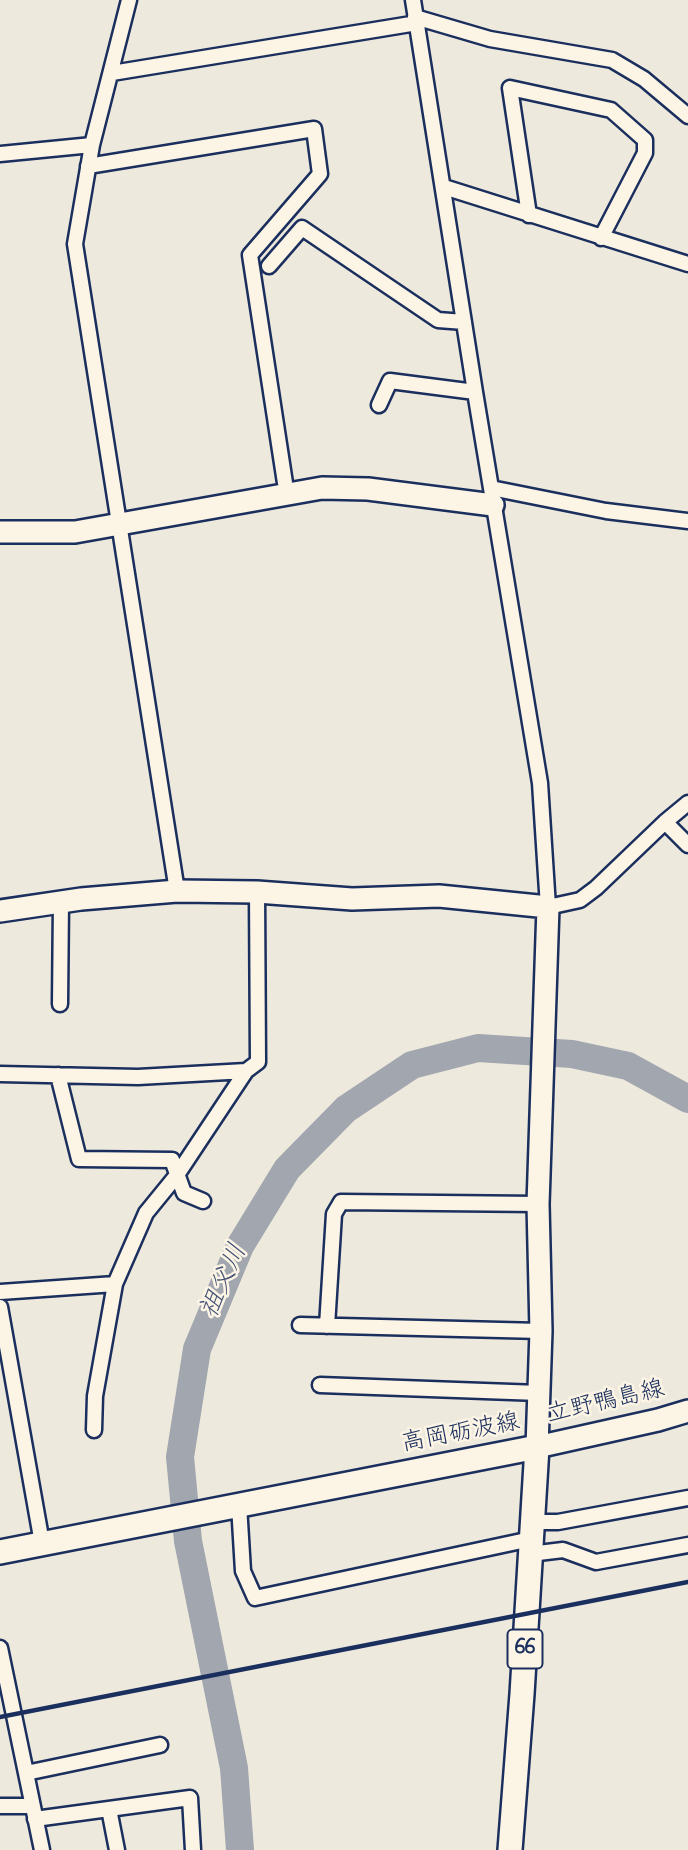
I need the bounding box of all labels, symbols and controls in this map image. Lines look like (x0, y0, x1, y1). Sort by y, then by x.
water label: 祖父川 (196, 1240, 256, 1324)
street label: 立野鴨島線 (544, 1376, 668, 1432)
street label: 高岡砺波線 (399, 1409, 523, 1461)
road number: 66 (508, 1630, 542, 1668)

